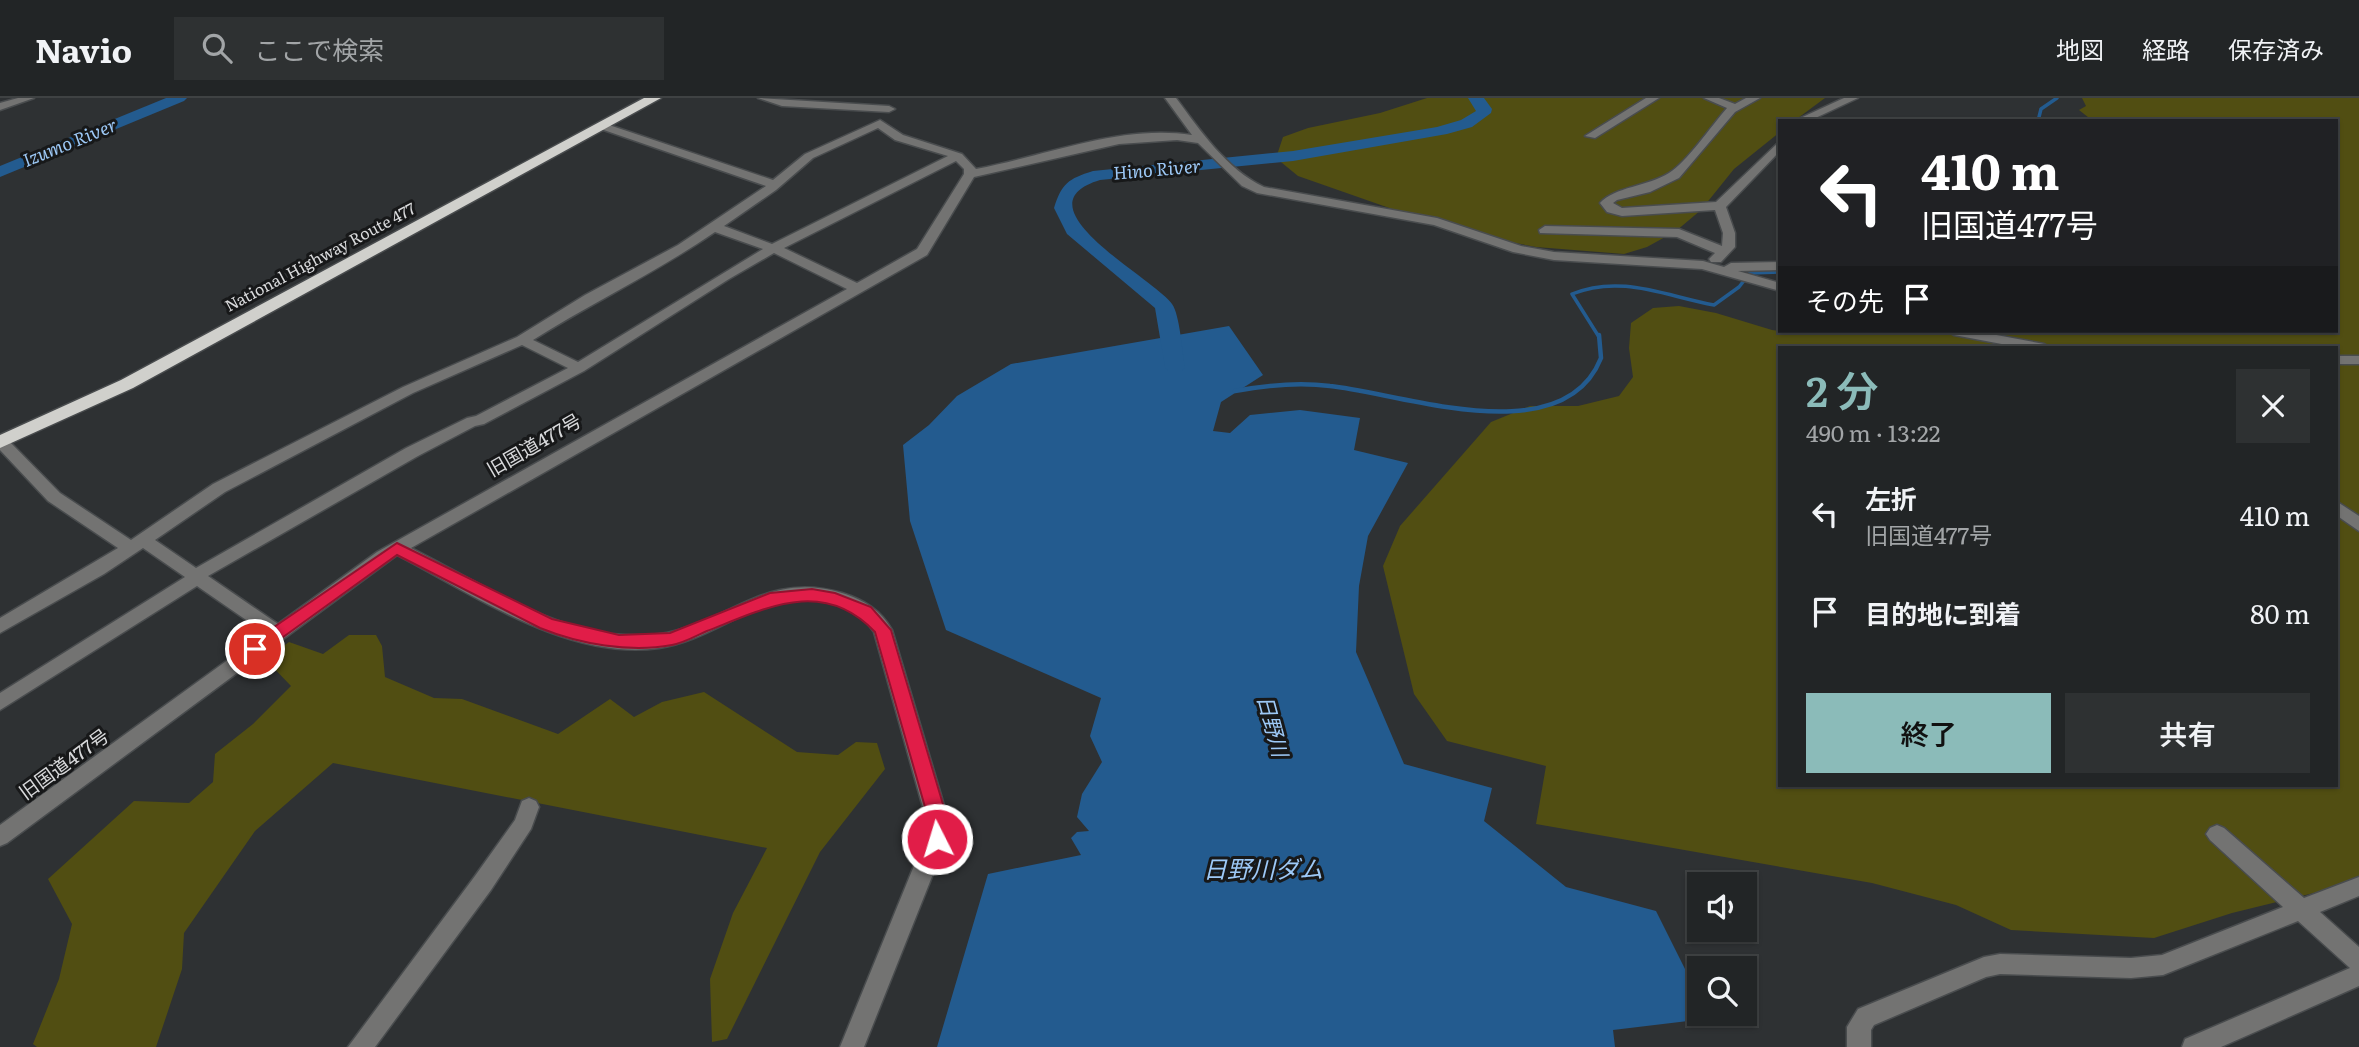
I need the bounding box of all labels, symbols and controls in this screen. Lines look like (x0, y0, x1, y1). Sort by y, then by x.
search box (174, 17, 664, 80)
text: Navio (35, 24, 132, 73)
icon: search (198, 29, 236, 67)
text: ここで検索 (254, 29, 384, 68)
text: 地図 (2056, 31, 2104, 66)
text: 経路 (2142, 31, 2190, 66)
text: 保存済み (2228, 31, 2324, 66)
water label: Izumo River (18, 110, 121, 173)
text: 410 m (1921, 132, 2060, 205)
icon: left (1806, 147, 1897, 238)
water label: Hino River (1112, 151, 1202, 186)
street label: National Highway Route 477 (220, 195, 419, 317)
text: 旧国道477号 (1921, 199, 2098, 247)
text: その先 (1806, 280, 1884, 319)
icon: arrive (1898, 280, 1936, 318)
text: 2 分 (1806, 358, 1878, 420)
button: close (2236, 369, 2310, 443)
street label: 旧国道477号 (481, 406, 586, 483)
text: 490 m · 13:22 (1806, 415, 1940, 449)
text: 左折 (1865, 478, 1917, 517)
icon: left (1806, 495, 1844, 533)
text: 410 m (2240, 495, 2310, 534)
text: 旧国道477号 (1865, 517, 1992, 551)
icon: arrive (1806, 593, 1844, 631)
text: 目的地に到着 (1865, 593, 2021, 632)
text: 80 m (2250, 593, 2310, 632)
pin (225, 619, 285, 679)
icon: arrive (236, 630, 274, 668)
water label: 日野川 (1251, 691, 1298, 762)
button: 終了 (1806, 693, 2051, 773)
button: 共有 (2065, 693, 2310, 773)
street label: 旧国道477号 (13, 721, 114, 805)
position arrow (900, 802, 974, 876)
water label: 日野川ダム (1203, 850, 1323, 885)
map controls (1687, 872, 1757, 1026)
button: sound (1687, 872, 1757, 942)
button: search (1687, 956, 1757, 1026)

